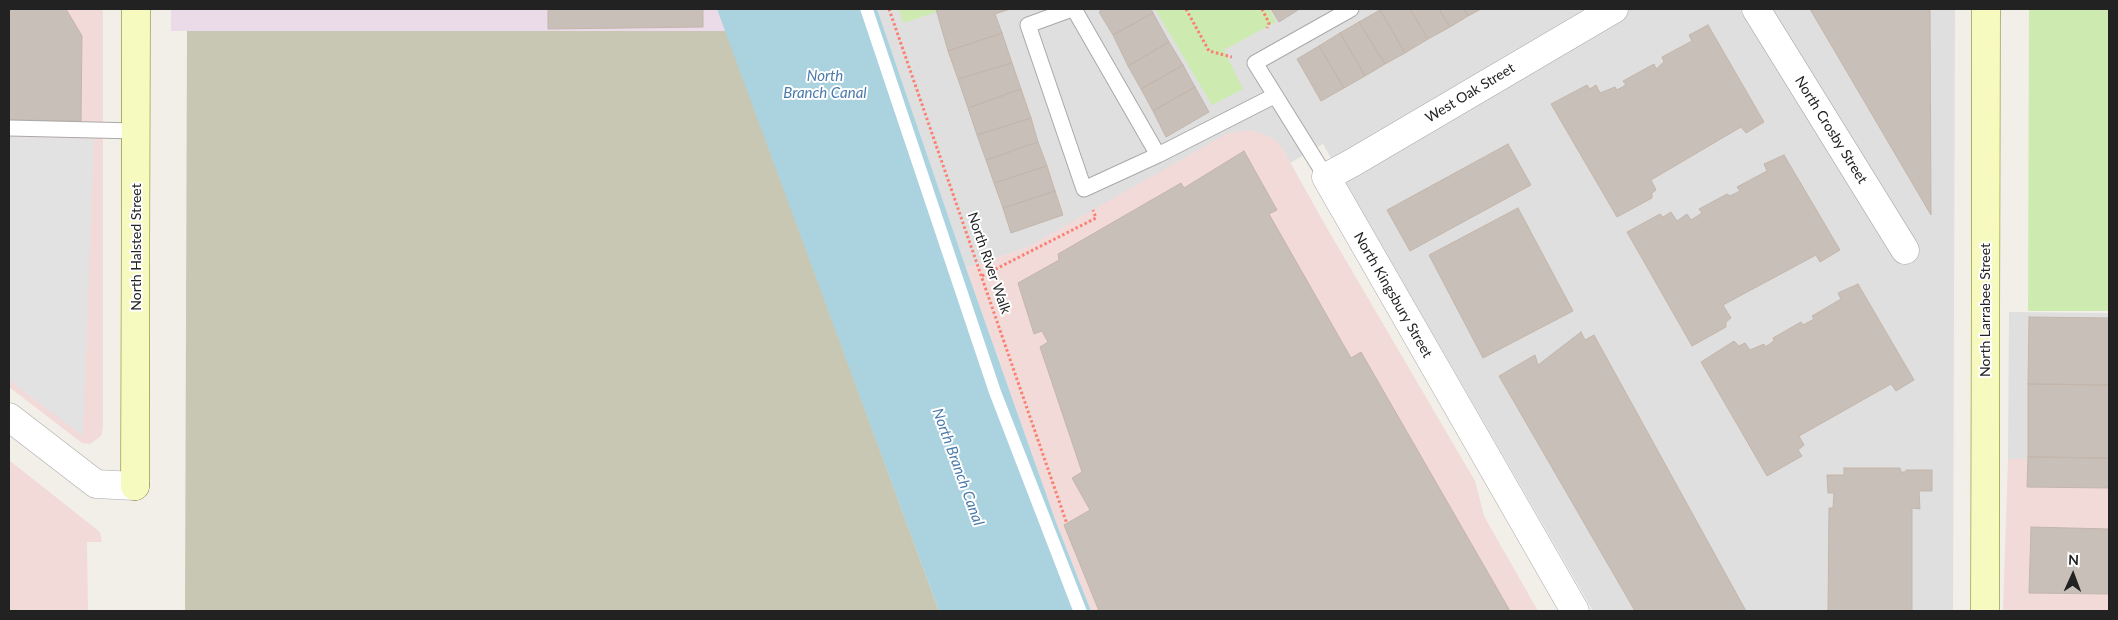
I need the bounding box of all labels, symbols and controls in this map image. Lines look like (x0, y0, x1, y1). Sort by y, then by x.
street label: West Oak Street (1422, 60, 1518, 126)
water label: North Branch Canal (783, 67, 867, 102)
street label: North Crosby Street (1791, 73, 1871, 187)
street label: North Halsted Street (128, 183, 144, 311)
street label: North River Walk (964, 210, 1014, 316)
street label: North Kingsbury Street (1350, 229, 1436, 361)
street label: North Larrabee Street (1977, 243, 1993, 377)
water label: North Branch Canal (928, 406, 988, 528)
north arrow (2048, 550, 2098, 600)
text: N (2068, 551, 2079, 568)

